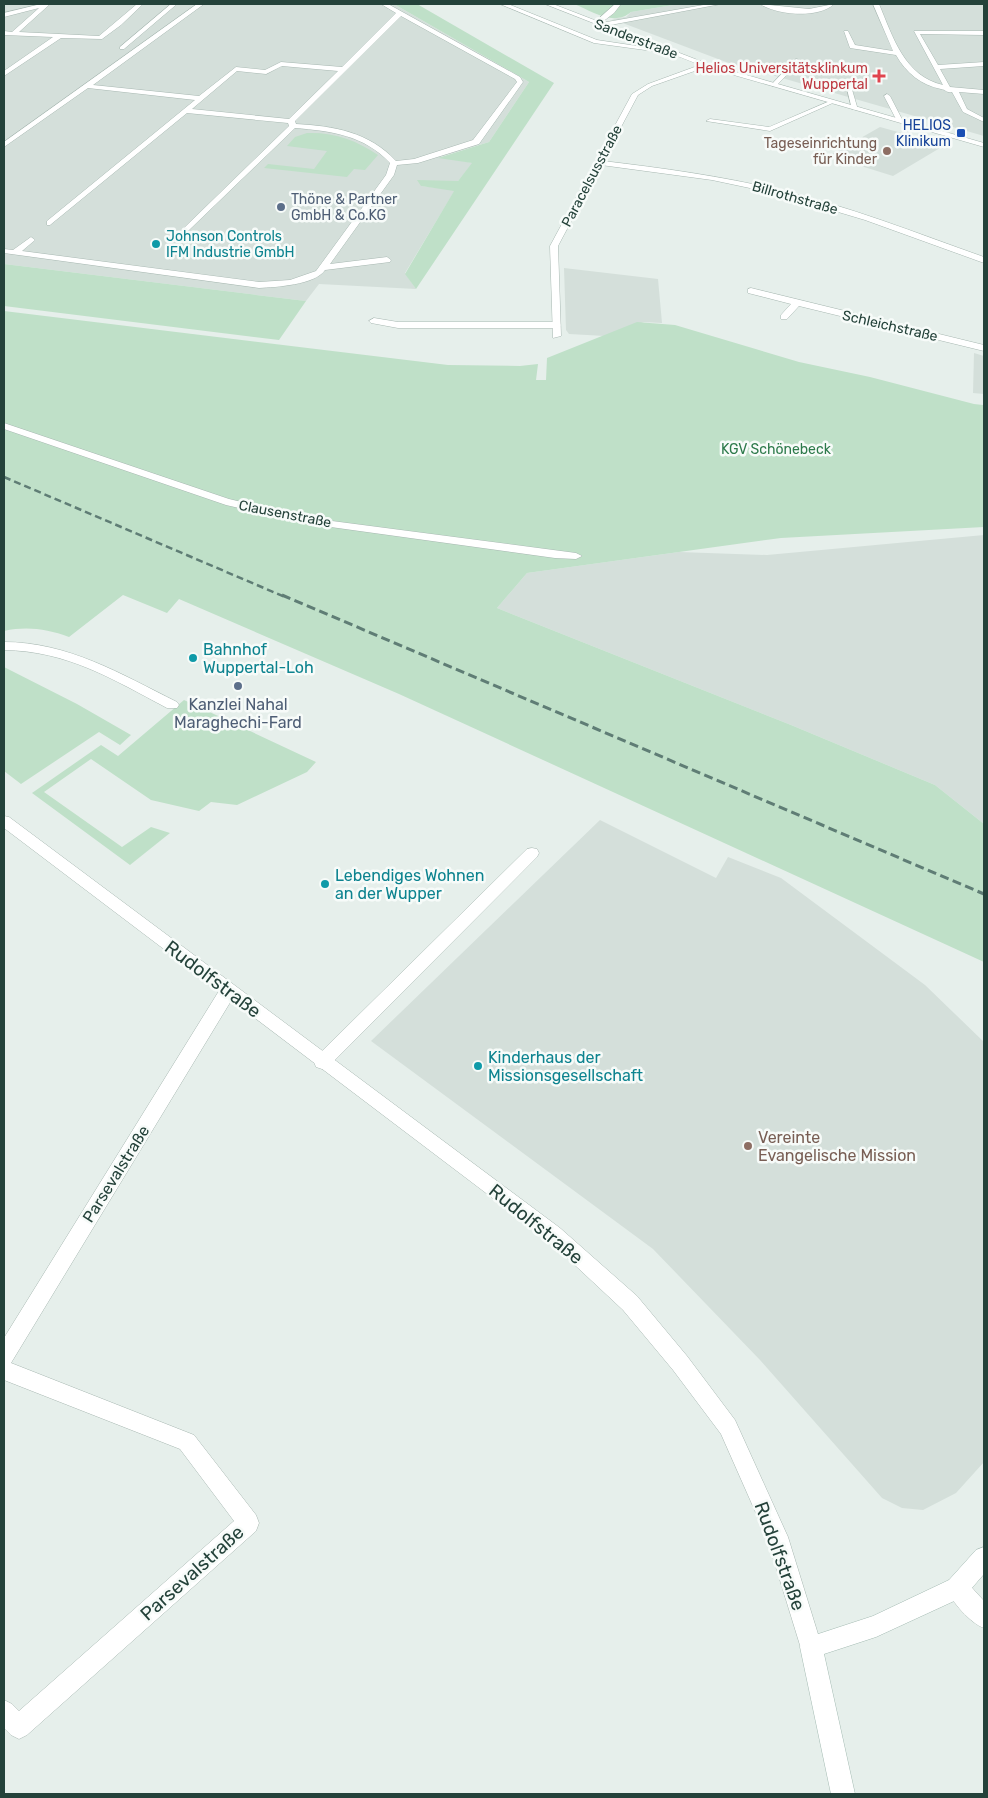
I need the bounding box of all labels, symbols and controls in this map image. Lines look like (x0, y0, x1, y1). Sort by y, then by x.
street label: Sanderstraße (592, 15, 680, 63)
place label: Helios Universitätsklinkum Wuppertal (696, 60, 868, 93)
marker: Helios Universitätsklinkum Wuppertal (872, 69, 886, 83)
place label: HELIOS Klinikum (896, 117, 951, 150)
street label: Paracelsusstraße (558, 122, 626, 230)
marker: HELIOS Klinikum (955, 127, 967, 139)
place label: Tageseinrichtung für Kinder (764, 135, 878, 168)
marker: Tageseinrichtung für Kinder (881, 145, 893, 157)
street label: Billrothstraße (750, 178, 840, 218)
place label: Thöne & Partner GmbH & Co.KG (291, 191, 398, 224)
marker: Thöne & Partner GmbH & Co.KG (275, 201, 287, 213)
place label: Johnson Controls IFM Industrie GmbH (166, 228, 295, 261)
marker: Johnson Controls IFM Industrie GmbH (150, 238, 162, 250)
street label: Schleichstraße (841, 307, 940, 345)
park label: KGV Schönebeck (721, 441, 832, 458)
street label: Clausenstraße (237, 497, 333, 531)
place label: Bahnhof Wuppertal-Loh (203, 640, 314, 677)
marker: Bahnhof Wuppertal-Loh (187, 652, 199, 664)
marker: Kanzlei Nahal Maraghechi-Fard (232, 680, 244, 692)
place label: Kanzlei Nahal Maraghechi-Fard (174, 695, 302, 732)
place label: Lebendiges Wohnen an der Wupper (335, 866, 484, 903)
marker: Lebendiges Wohnen an der Wupper (319, 878, 331, 890)
street label: Rudolfstraße (160, 935, 266, 1023)
place label: Kinderhaus der Missionsgesellschaft (488, 1048, 643, 1085)
marker: Kinderhaus der Missionsgesellschaft (472, 1060, 484, 1072)
street label: Parsevalstraße (79, 1122, 153, 1226)
place label: Vereinte Evangelische Mission (758, 1128, 916, 1165)
marker: Vereinte Evangelische Mission (742, 1140, 754, 1152)
street label: Rudolfstraße (484, 1179, 588, 1269)
street label: Rudolfstraße (750, 1498, 810, 1614)
street label: Parsevalstraße (135, 1520, 249, 1626)

